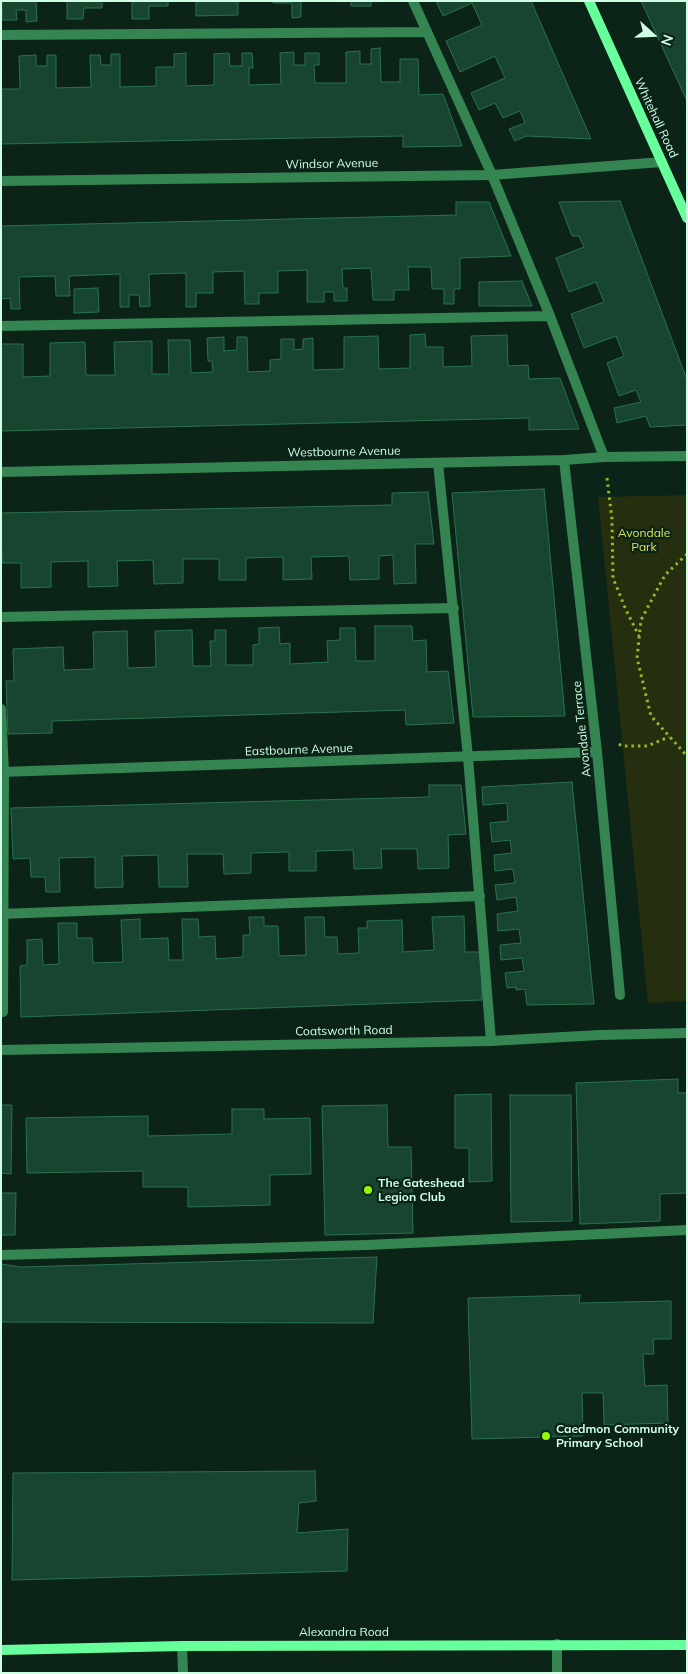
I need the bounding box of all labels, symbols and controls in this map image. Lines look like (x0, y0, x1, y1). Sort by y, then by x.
north arrow (628, 10, 678, 60)
text: N (657, 32, 677, 48)
street label: Whitehall Road (631, 76, 681, 160)
street label: Windsor Avenue (286, 156, 378, 172)
street label: Westbourne Avenue (287, 444, 401, 460)
park label: Avondale Park (618, 526, 670, 554)
street label: Avondale Terrace (570, 680, 594, 778)
street label: Eastbourne Avenue (245, 741, 353, 759)
street label: Coatsworth Road (295, 1023, 393, 1039)
place label: The Gateshead Legion Club (378, 1176, 465, 1204)
marker: The Gateshead Legion Club (362, 1184, 374, 1196)
place label: Caedmon Community Primary School (556, 1422, 679, 1450)
marker: Caedmon Community Primary School (540, 1430, 552, 1442)
street label: Alexandra Road (299, 1625, 389, 1639)

